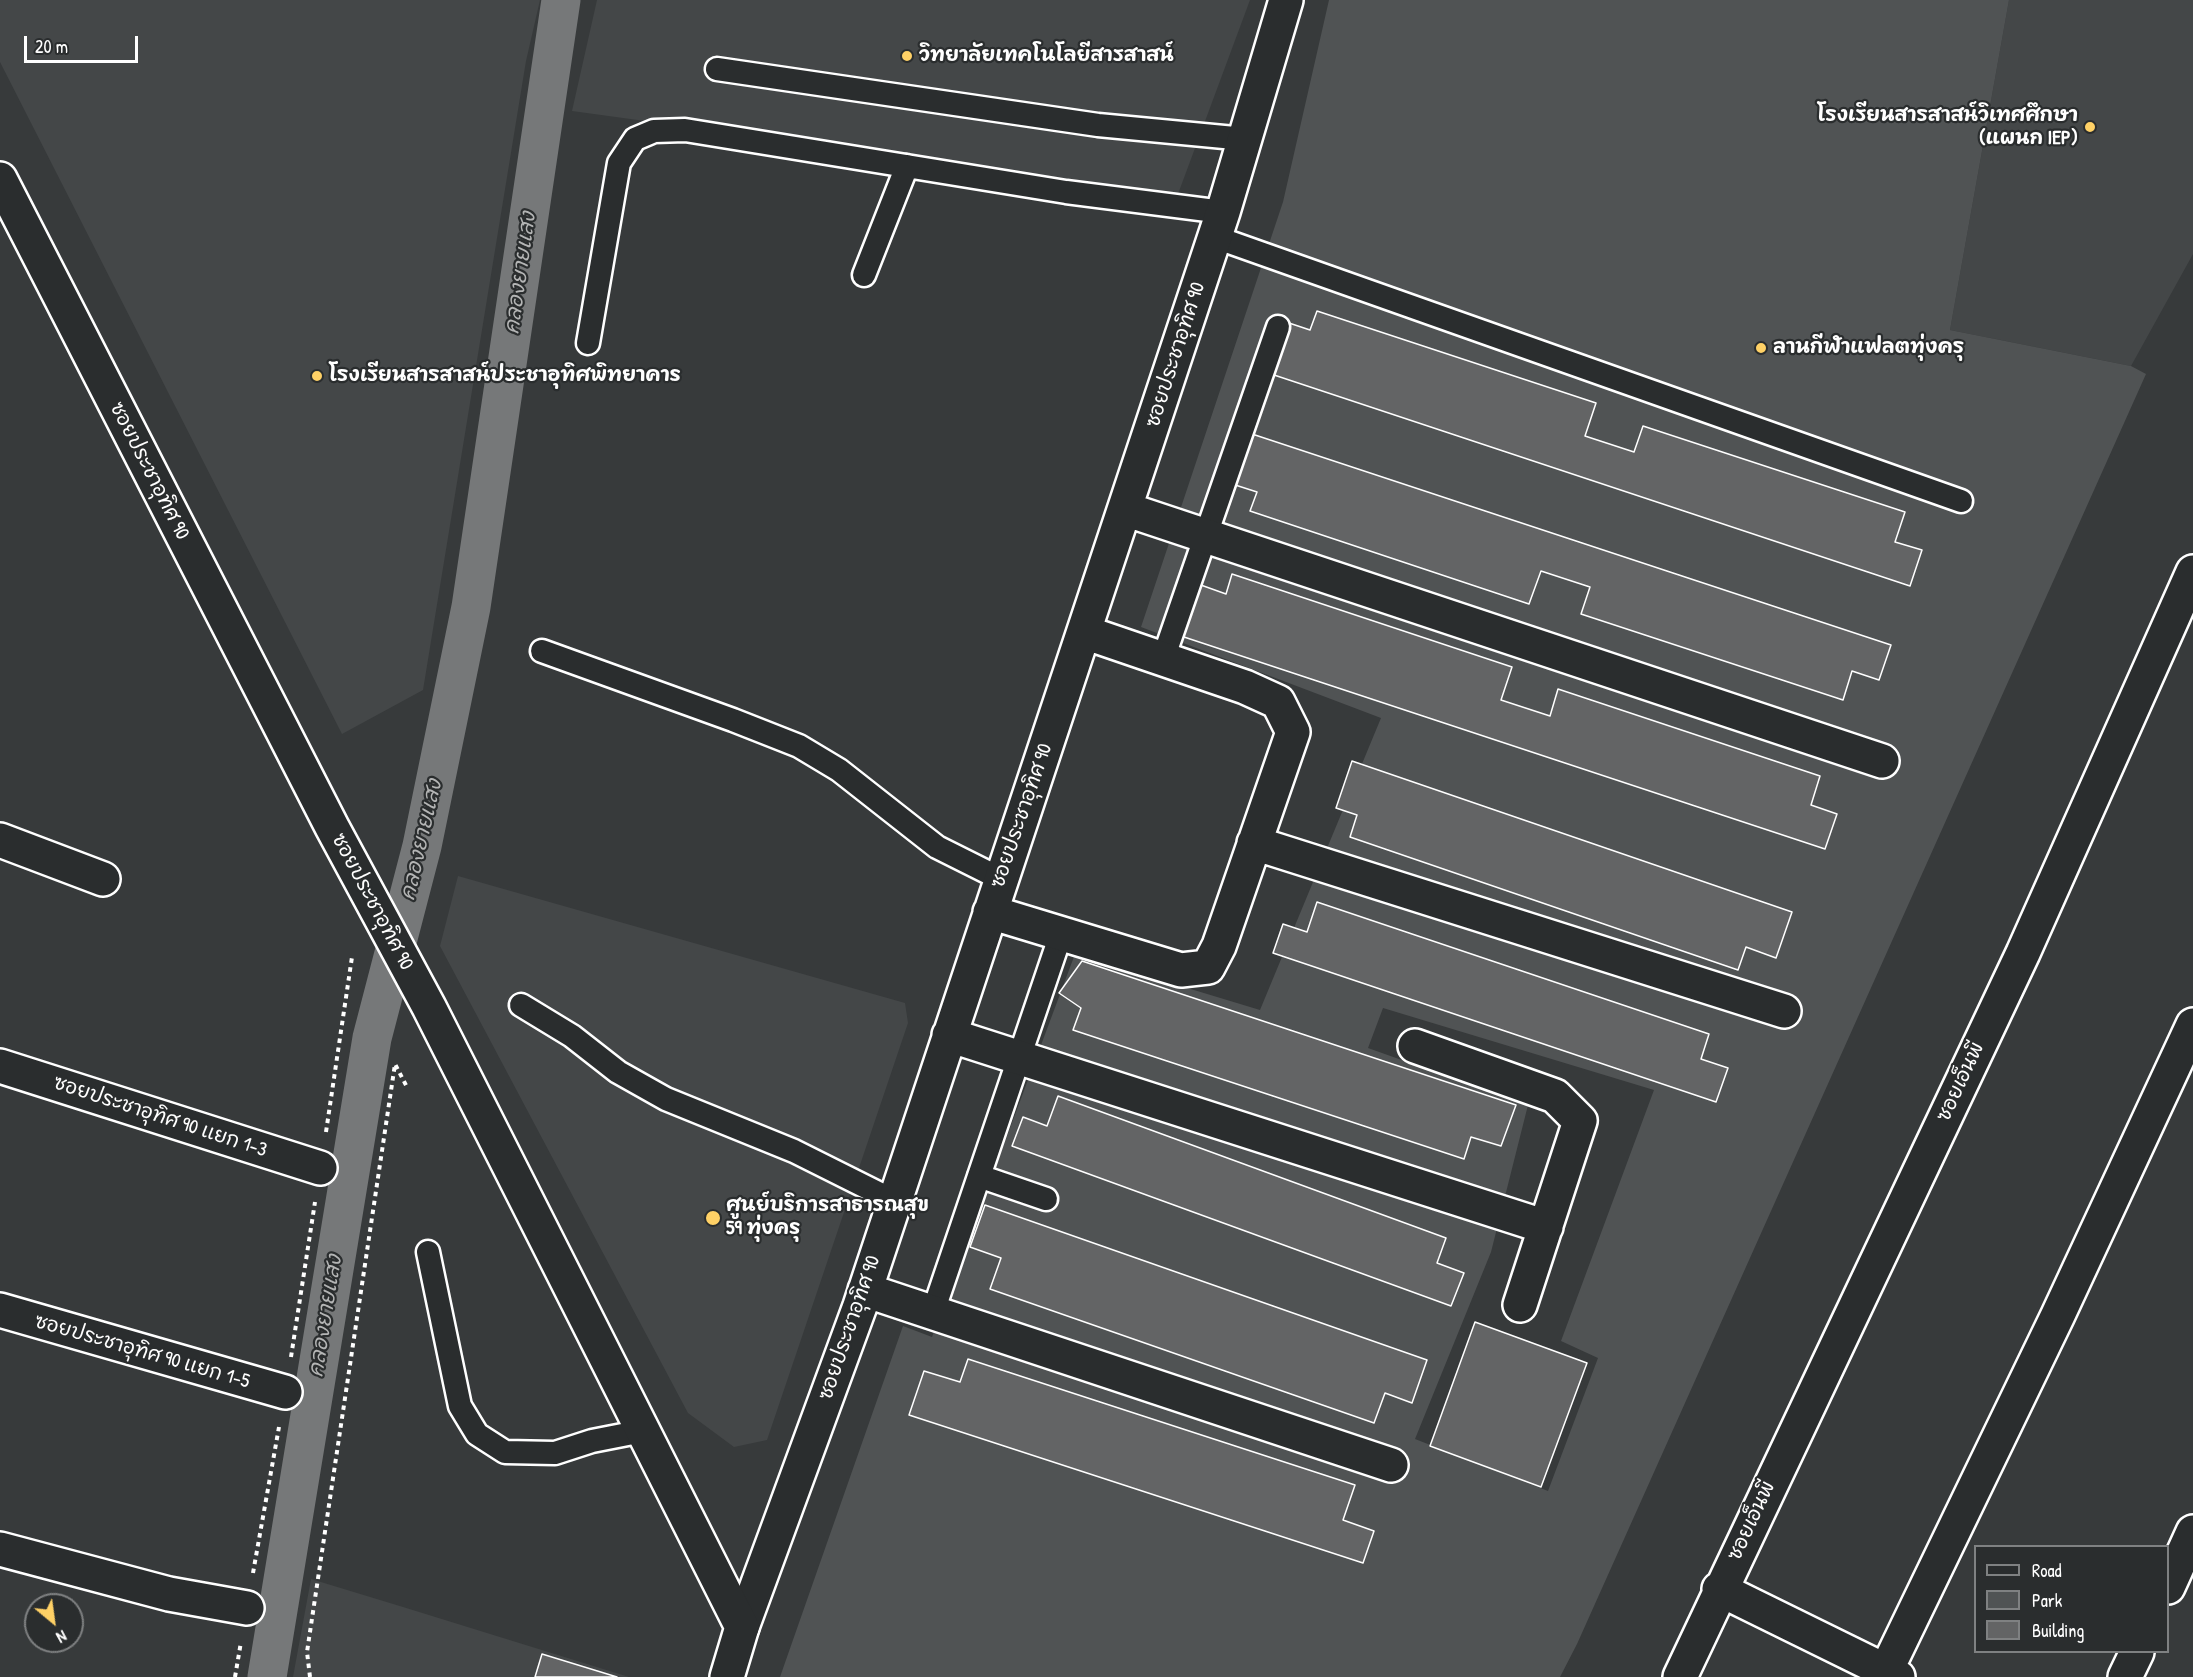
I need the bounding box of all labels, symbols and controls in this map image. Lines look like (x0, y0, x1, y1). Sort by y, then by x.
scale bar (27, 24, 141, 62)
text: 20 m (35, 34, 68, 59)
place label: วิทยาลัยเทคโนโลยีสารสาสน์ (919, 44, 1174, 68)
marker: วิทยาลัยเทคโนโลยีสารสาสน์ (900, 49, 914, 63)
place label: โรงเรียนสารสาสน์วิเทศศึกษา (แผนก IEP) (1817, 104, 2078, 151)
marker: โรงเรียนสารสาสน์วิเทศศึกษา (แผนก IEP) (2083, 120, 2097, 134)
water label: คลองยายแสง (500, 210, 542, 336)
street label: ซอยประชาอุทิศ 90 (1141, 279, 1211, 431)
place label: ลานกีฬาแฟลตทุ่งครุ (1773, 336, 1964, 360)
marker: ลานกีฬาแฟลตทุ่งครุ (1754, 341, 1768, 355)
place label: โรงเรียนสารสาสน์ประชาอุทิศพิทยาคาร (329, 364, 681, 388)
marker: โรงเรียนสารสาสน์ประชาอุทิศพิทยาคาร (310, 369, 324, 383)
street label: ซอยประชาอุทิศ 90 (104, 398, 194, 544)
street label: ซอยประชาอุทิศ 90 (986, 741, 1058, 891)
water label: คลองยายแสง (396, 777, 448, 903)
street label: ซอยประชาอุทิศ 90 (326, 830, 418, 974)
street label: ซอยเอ็นพี (1932, 1038, 1990, 1126)
street label: ซอยประชาอุทิศ 90 แยก 1-3 (50, 1071, 270, 1163)
place label: ศูนย์บริการสาธารณสุข 59 ทุ่งครุ (726, 1194, 929, 1241)
marker: ศูนย์บริการสาธารณสุข 59 ทุ่งครุ (704, 1209, 722, 1227)
water label: คลองยายแสง (304, 1253, 348, 1379)
street label: ซอยประชาอุทิศ 90 (814, 1253, 886, 1403)
street label: ซอยประชาอุทิศ 90 แยก 1-5 (32, 1310, 252, 1394)
street label: ซอยเอ็นพี (1723, 1477, 1781, 1565)
legend (1974, 1545, 2169, 1653)
text: Road (2032, 1558, 2062, 1583)
text: Park (2032, 1588, 2062, 1613)
north arrow (24, 1593, 84, 1653)
text: Building (2032, 1618, 2084, 1643)
text: N (53, 1625, 71, 1649)

